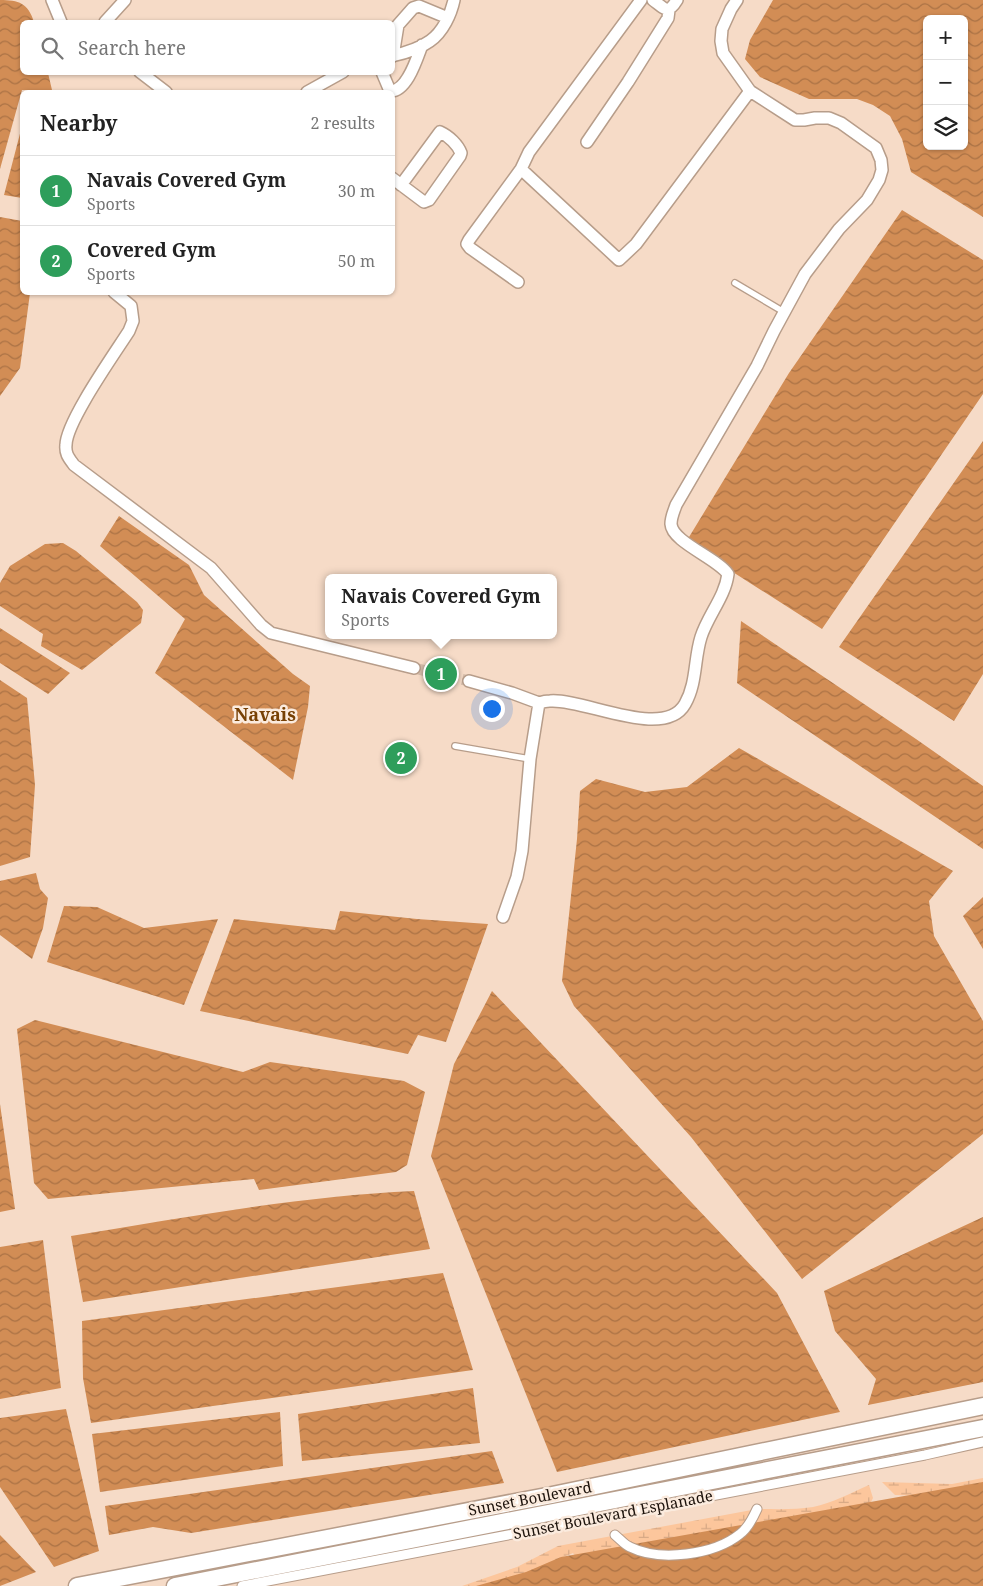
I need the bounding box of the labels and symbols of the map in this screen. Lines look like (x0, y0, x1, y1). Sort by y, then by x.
pin: 1 (425, 655, 457, 693)
your location (479, 696, 505, 722)
district label: Navais (234, 702, 296, 726)
pin: 2 (385, 739, 417, 777)
street label: Sunset Boulevard (466, 1476, 593, 1520)
street label: Sunset Boulevard Esplanade (511, 1485, 714, 1543)

